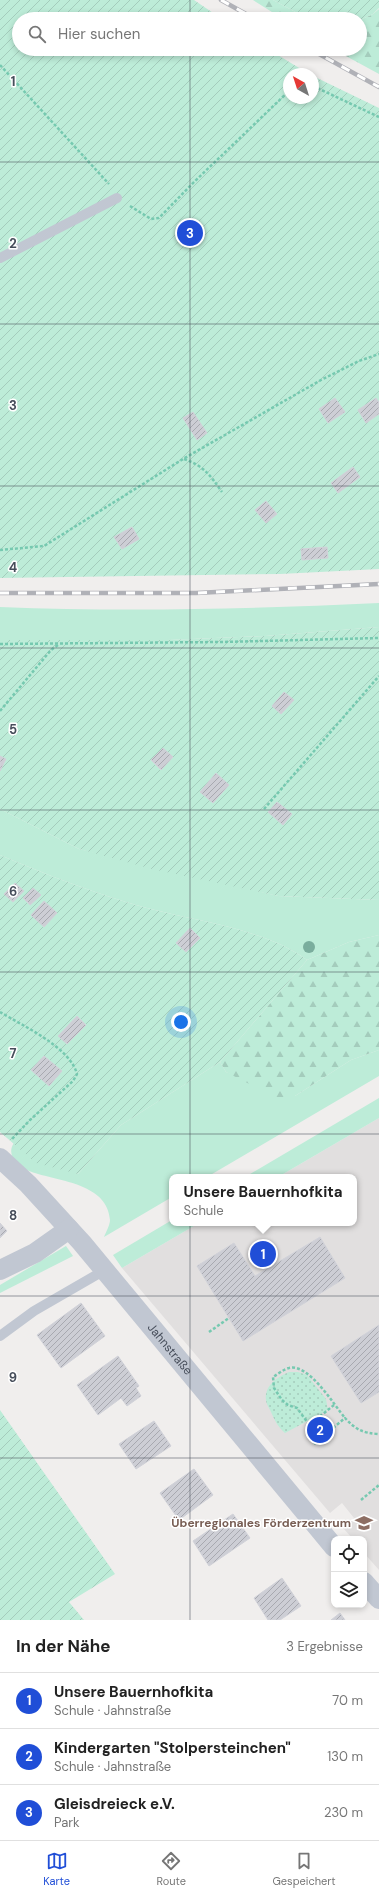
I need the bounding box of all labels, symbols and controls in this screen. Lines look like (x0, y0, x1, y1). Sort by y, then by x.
search box (12, 12, 367, 56)
icon: search (26, 23, 48, 45)
text: Hier suchen (58, 24, 140, 44)
north arrow (283, 68, 319, 104)
text: 1 (11, 73, 15, 90)
pin: 3 (177, 218, 203, 248)
text: 2 (9, 235, 17, 252)
text: 3 (9, 397, 17, 414)
text: 4 (9, 559, 17, 576)
text: 5 (9, 721, 17, 738)
text: 6 (9, 883, 17, 900)
your location (171, 1012, 191, 1032)
text: 7 (10, 1045, 17, 1062)
popup (169, 1174, 357, 1226)
text: Unsere Bauernhofkita (183, 1182, 343, 1202)
text: Schule (183, 1202, 224, 1219)
text: 8 (9, 1207, 17, 1224)
pin: 1 (250, 1239, 276, 1269)
street label: Jahnstraße (144, 1320, 196, 1378)
text: 9 (9, 1369, 17, 1386)
pin: 2 (307, 1415, 333, 1445)
school or university icon: Überregionales Förderzentrum (354, 1513, 374, 1533)
place label: Überregionales Förderzentrum (171, 1515, 351, 1531)
map controls (331, 1536, 367, 1608)
button: locate (331, 1536, 367, 1572)
button: layers (331, 1572, 367, 1608)
text: In der Nähe (16, 1635, 111, 1657)
text: 3 Ergebnisse (286, 1638, 363, 1655)
text: Unsere Bauernhofkita (54, 1682, 213, 1702)
text: 1 (27, 1692, 31, 1709)
text: 70 m (332, 1692, 363, 1709)
text: Schule · Jahnstraße (54, 1702, 171, 1719)
text: Kindergarten "Stolpersteinchen" (54, 1738, 291, 1758)
text: 2 (25, 1748, 33, 1765)
text: 130 m (327, 1748, 363, 1765)
text: Schule · Jahnstraße (54, 1758, 171, 1775)
text: Gleisdreieck e.V. (54, 1794, 175, 1814)
text: 3 (25, 1804, 33, 1821)
text: 230 m (324, 1804, 363, 1821)
text: Park (54, 1814, 80, 1831)
tab: Karte (43, 1850, 70, 1888)
tab: Route (157, 1850, 186, 1888)
tab: Gespeichert (273, 1850, 336, 1888)

